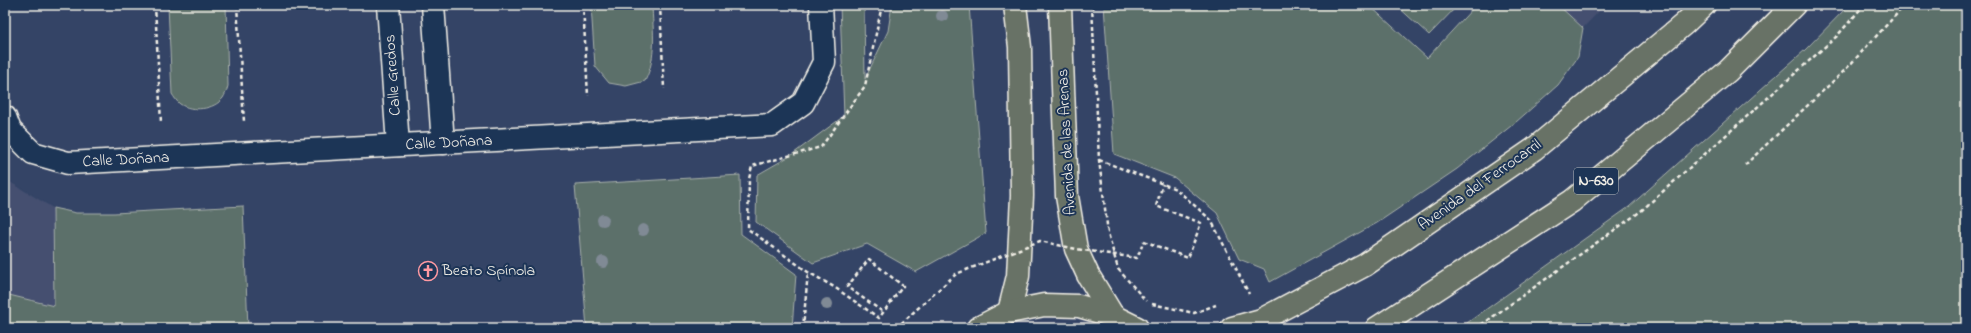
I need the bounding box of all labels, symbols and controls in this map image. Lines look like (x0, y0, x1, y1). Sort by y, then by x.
street label: Calle Gredos (378, 33, 408, 117)
street label: Avenida de las Arenas (1051, 68, 1083, 216)
street label: Calle Doñana (405, 129, 493, 157)
street label: Avenida del Ferrocarril (1413, 133, 1547, 237)
street label: Calle Doñana (82, 146, 170, 174)
road number: N-630 (1574, 168, 1618, 194)
place label: Beato Spínola (441, 259, 535, 283)
church icon: Beato Spínola (417, 260, 439, 282)

